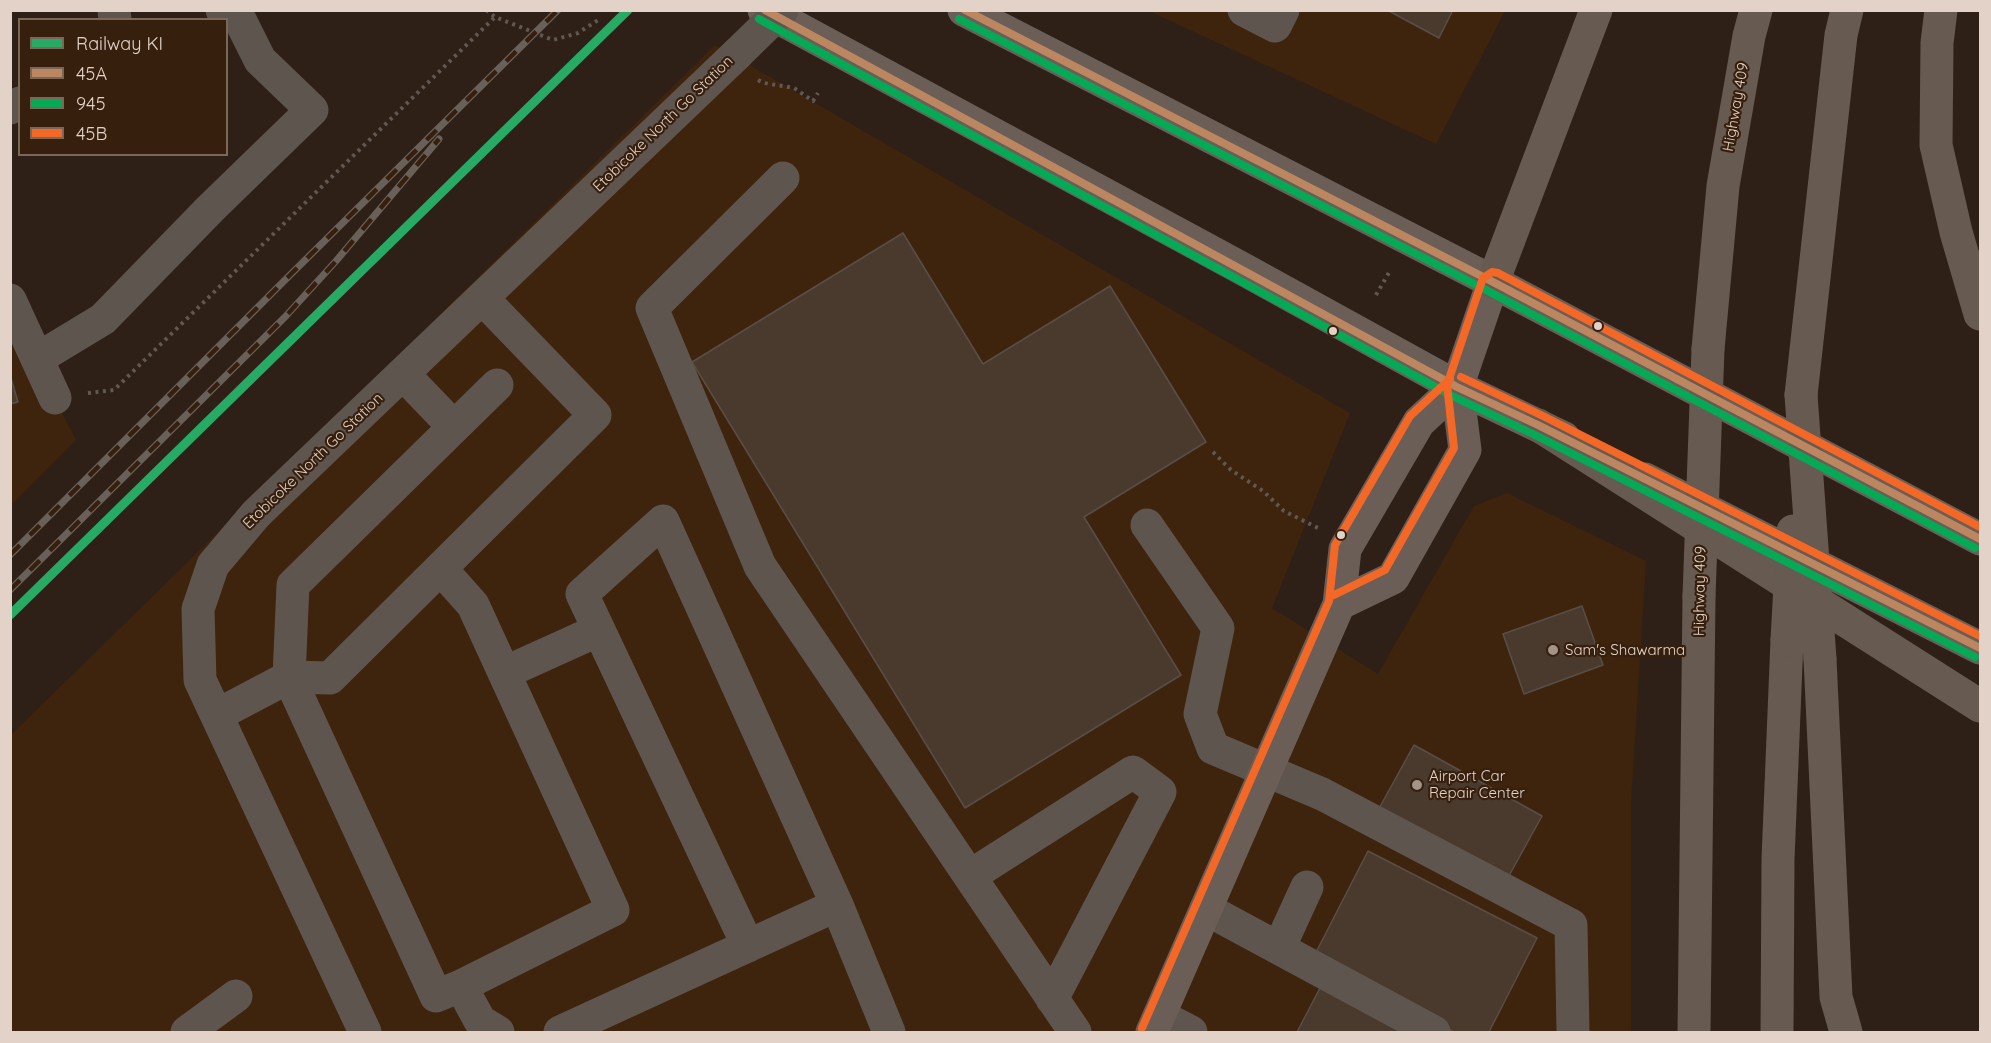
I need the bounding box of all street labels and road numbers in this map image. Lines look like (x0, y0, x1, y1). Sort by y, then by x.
street label: Etobicoke North Go Station (589, 52, 737, 196)
street label: Highway 409 (1719, 61, 1753, 153)
street label: Etobicoke North Go Station (239, 389, 387, 533)
street label: Highway 409 (1690, 546, 1710, 636)

